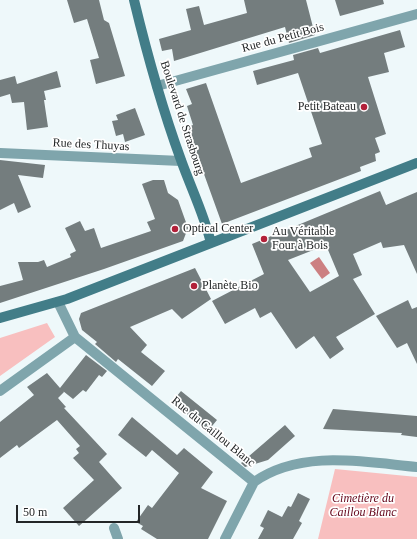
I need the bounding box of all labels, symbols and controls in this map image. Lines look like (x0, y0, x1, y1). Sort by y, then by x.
street label: Rue du Petit Bois (240, 20, 326, 56)
street label: Boulevard de Strasbourg (157, 59, 207, 177)
place label: Petit Bateau (298, 100, 356, 114)
marker: Petit Bateau (359, 102, 369, 112)
street label: Rue des Thuyas (52, 136, 130, 154)
place label: Optical Center (183, 222, 253, 236)
marker: Optical Center (170, 224, 180, 234)
place label: Au Véritable Four à Bois (272, 225, 334, 253)
marker: Au Véritable Four à Bois (259, 234, 269, 244)
place label: Planète Bio (202, 279, 258, 293)
marker: Planète Bio (189, 281, 199, 291)
street label: Rue du Caillou Blanc (168, 394, 258, 470)
park label: Cimetière du Caillou Blanc (330, 492, 396, 520)
scale bar (18, 497, 142, 523)
text: 50 m (23, 505, 47, 519)

